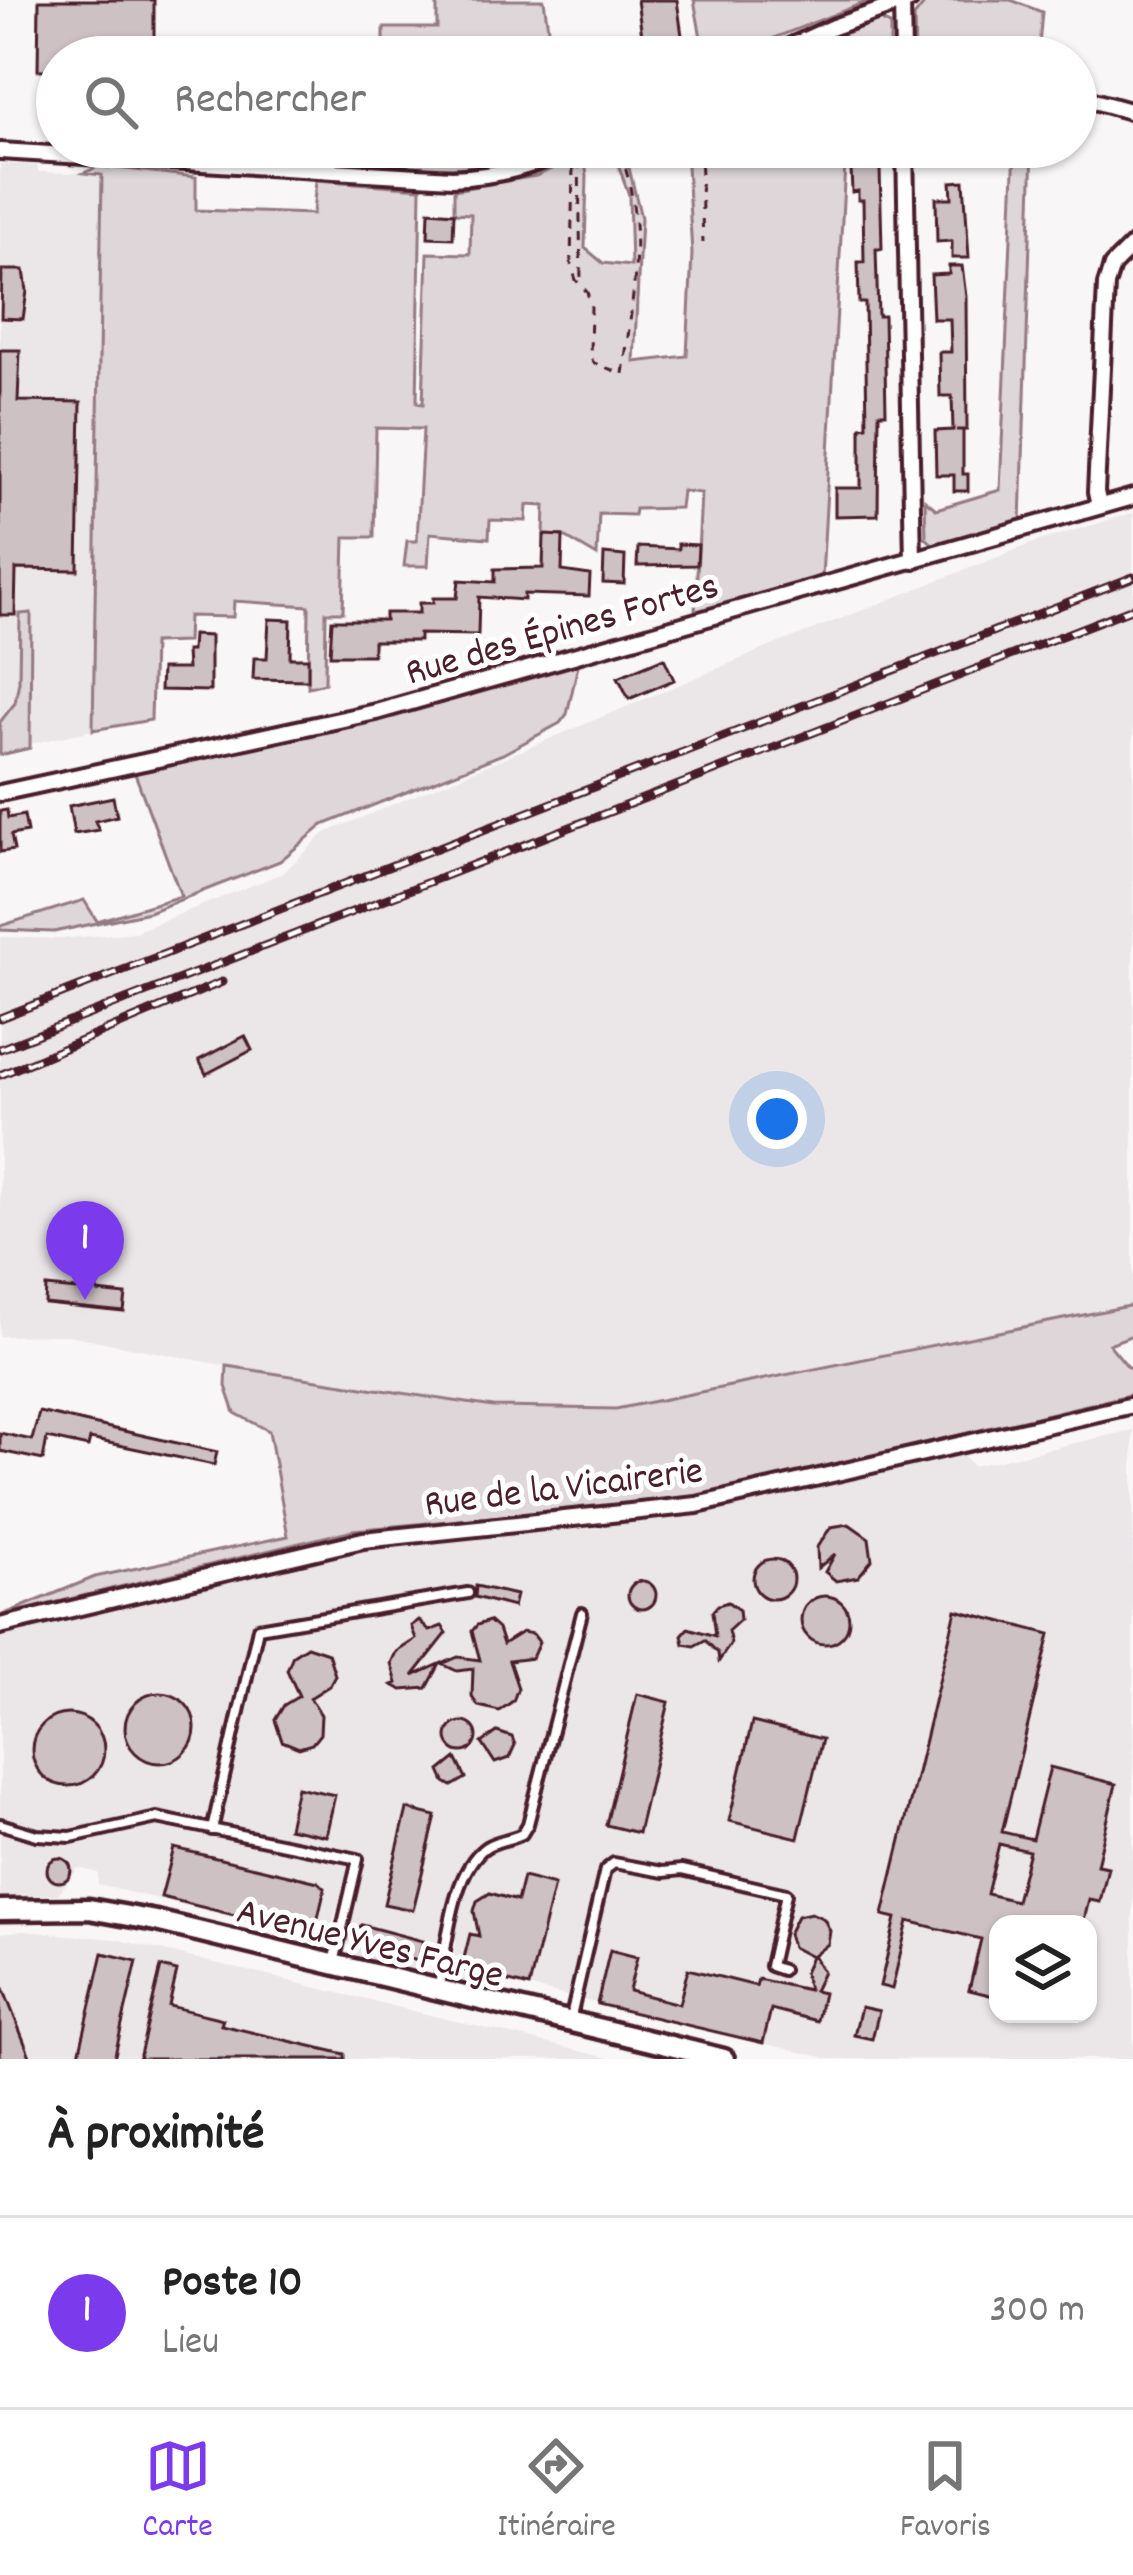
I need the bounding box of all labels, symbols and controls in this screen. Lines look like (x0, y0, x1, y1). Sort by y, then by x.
search box (36, 36, 1097, 168)
icon: search (78, 69, 144, 135)
text: Rechercher (174, 70, 366, 134)
street label: Rue des Épines Fortes (400, 561, 726, 703)
your location (747, 1089, 807, 1149)
pin: 1 (46, 1201, 124, 1300)
street label: Rue de la Vicairerie (421, 1446, 706, 1535)
street label: Avenue Yves Farge (230, 1887, 509, 2006)
map controls (989, 1915, 1097, 2023)
button: layers (989, 1915, 1097, 2023)
text: À proximité (48, 2101, 265, 2173)
text: Poste 10 (162, 2253, 303, 2317)
text: 1 (83, 2285, 91, 2340)
text: 300 m (989, 2285, 1085, 2340)
text: Lieu (162, 2317, 219, 2372)
tab: Carte (142, 2433, 213, 2552)
tab: Itinéraire (497, 2433, 616, 2552)
tab: Favoris (900, 2433, 991, 2552)

